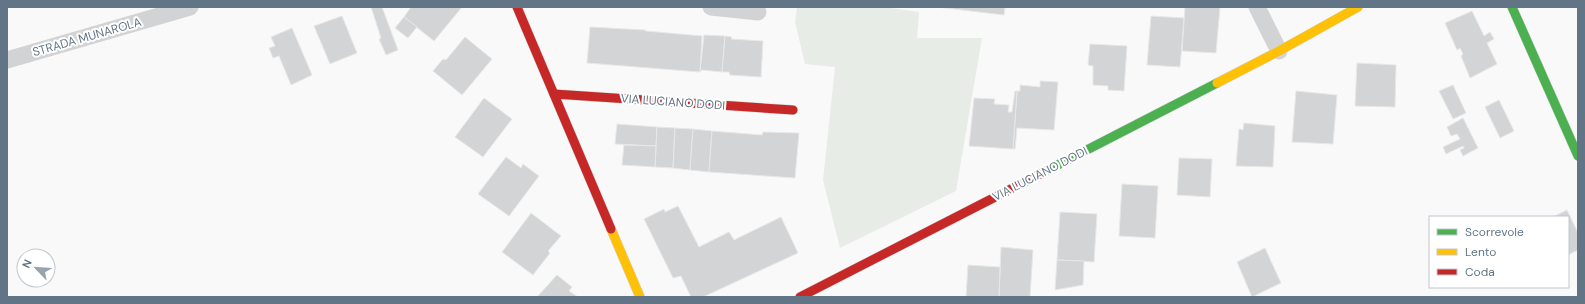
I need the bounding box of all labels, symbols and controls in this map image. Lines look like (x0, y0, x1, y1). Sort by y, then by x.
street label: STRADA MUNAROLA (31, 14, 143, 60)
street label: VIA LUCIANO DODI (620, 90, 726, 114)
street label: VIA LUCIANO DODI (990, 143, 1090, 205)
legend (1429, 216, 1569, 288)
text: Scorrevole (1465, 224, 1524, 240)
text: Lento (1465, 244, 1496, 260)
north arrow (16, 248, 56, 288)
text: N (19, 257, 35, 270)
text: Coda (1465, 264, 1495, 280)

